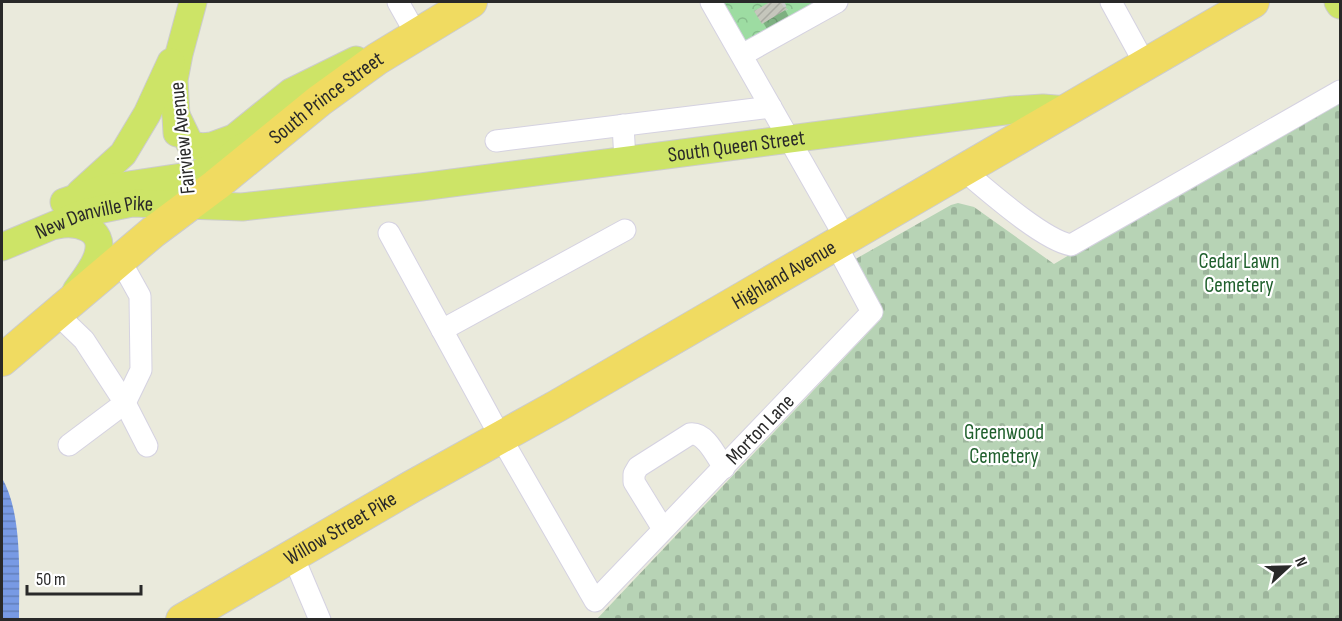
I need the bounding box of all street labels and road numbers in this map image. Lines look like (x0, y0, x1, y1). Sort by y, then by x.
street label: South Prince Street (264, 46, 388, 150)
street label: Fairview Avenue (164, 81, 201, 195)
street label: South Queen Street (666, 125, 806, 168)
street label: New Danville Pike (31, 191, 154, 245)
street label: Highland Avenue (727, 235, 841, 315)
street label: Morton Lane (721, 389, 800, 470)
street label: Willow Street Pike (280, 486, 401, 571)

